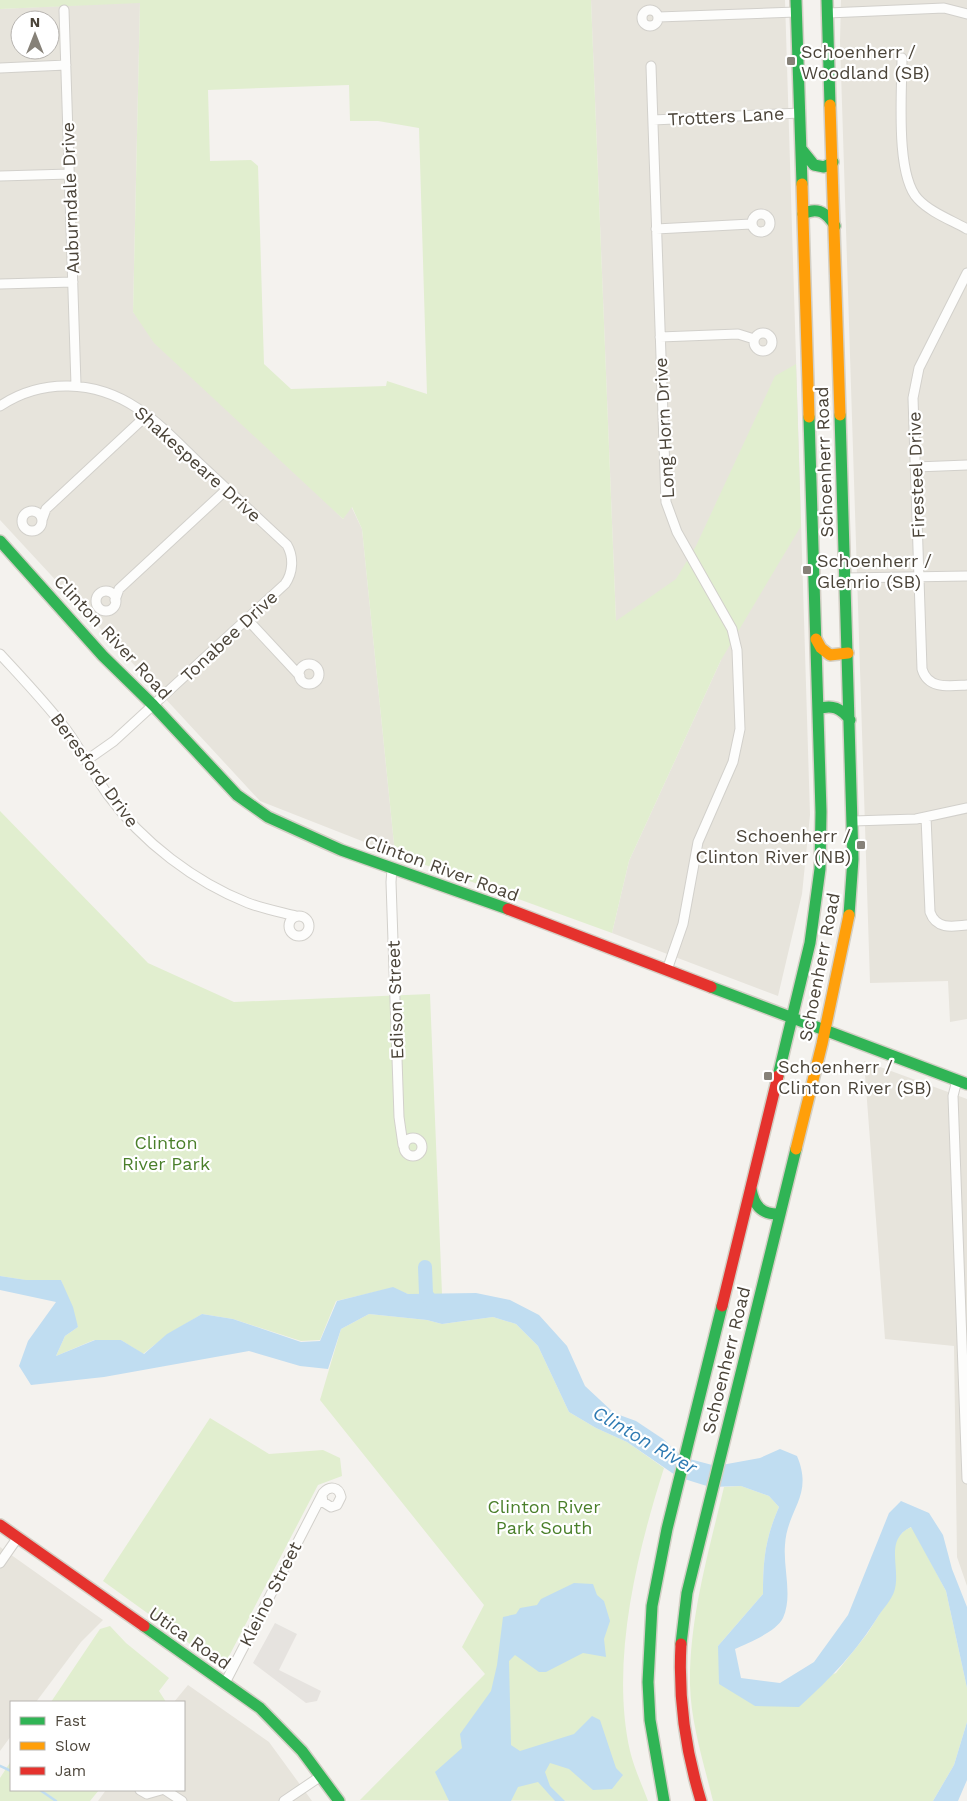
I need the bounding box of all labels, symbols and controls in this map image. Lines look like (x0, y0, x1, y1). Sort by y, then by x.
north arrow (10, 10, 60, 60)
text: N (30, 14, 40, 30)
place label: Schoenherr / Woodland (SB) (801, 41, 930, 83)
marker: Schoenherr / Woodland (SB) (785, 55, 797, 67)
street label: Trotters Lane (667, 102, 785, 130)
street label: Auburndale Drive (57, 122, 83, 274)
street label: Long Horn Drive (650, 357, 678, 499)
street label: Schoenherr Road (811, 386, 837, 538)
street label: Shakespeare Drive (130, 402, 266, 526)
street label: Firesteel Drive (903, 411, 929, 539)
place label: Schoenherr / Glenrio (SB) (817, 550, 932, 592)
marker: Schoenherr / Glenrio (SB) (801, 564, 813, 576)
street label: Clinton River Road (50, 570, 176, 704)
street label: Tonabee Drive (177, 586, 281, 686)
street label: Beresford Drive (47, 709, 143, 831)
place label: Schoenherr / Clinton River (NB) (695, 825, 851, 867)
street label: Clinton River Road (362, 830, 522, 906)
marker: Schoenherr / Clinton River (NB) (855, 839, 867, 851)
street label: Schoenherr Road (794, 891, 844, 1043)
street label: Edison Street (382, 940, 408, 1060)
place label: Schoenherr / Clinton River (SB) (778, 1056, 932, 1098)
marker: Schoenherr / Clinton River (SB) (762, 1070, 774, 1082)
park label: Clinton River Park (122, 1132, 210, 1174)
street label: Schoenherr Road (698, 1284, 754, 1436)
water label: Clinton River (589, 1401, 702, 1479)
park label: Clinton River Park South (487, 1496, 601, 1538)
street label: Kleino Street (235, 1538, 306, 1650)
street label: Utica Road (145, 1602, 235, 1674)
legend (10, 1701, 185, 1791)
text: Fast (55, 1712, 87, 1730)
text: Slow (55, 1737, 91, 1755)
text: Jam (55, 1762, 86, 1780)

